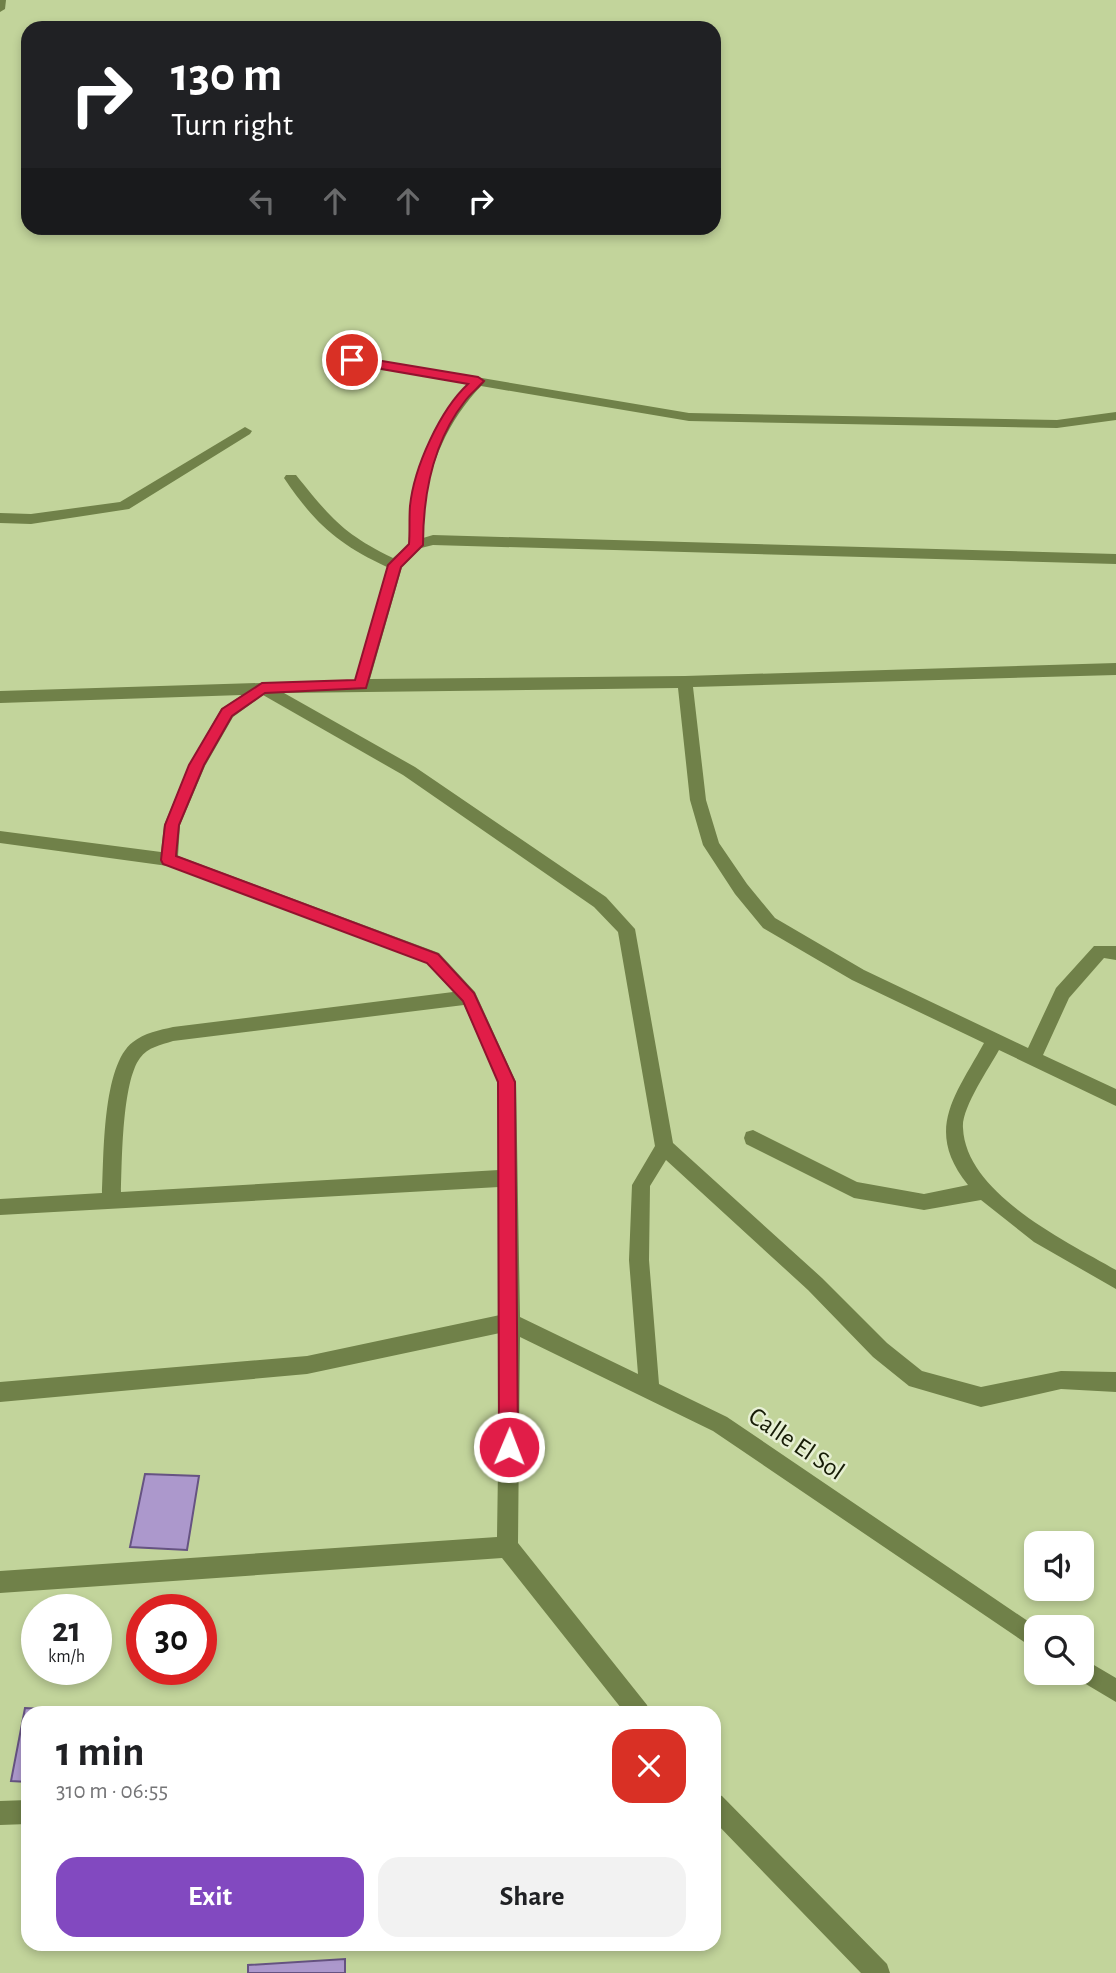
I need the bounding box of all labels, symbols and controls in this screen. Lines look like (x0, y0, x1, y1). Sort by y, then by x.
icon: right (56, 49, 147, 140)
text: 130 m (171, 51, 282, 100)
text: Turn right (171, 109, 293, 141)
icon: left (243, 182, 281, 220)
icon: ahead (316, 182, 354, 220)
icon: ahead (389, 182, 427, 220)
icon: right (462, 182, 500, 220)
pin (322, 330, 382, 390)
icon: arrive (333, 341, 371, 379)
street label: Calle El Sol (744, 1403, 849, 1485)
position arrow (472, 1410, 546, 1484)
map controls (1024, 1531, 1094, 1685)
button: sound (1024, 1531, 1094, 1601)
speed limit sign: 30 (126, 1594, 217, 1685)
text: 21 (52, 1613, 81, 1648)
button: search (1024, 1615, 1094, 1685)
text: km/h (48, 1648, 85, 1666)
button: close (612, 1729, 686, 1803)
text: 1 min (56, 1731, 145, 1773)
text: 310 m · 06:55 (56, 1780, 168, 1803)
button: Exit (56, 1857, 364, 1937)
button: Share (378, 1857, 686, 1937)

